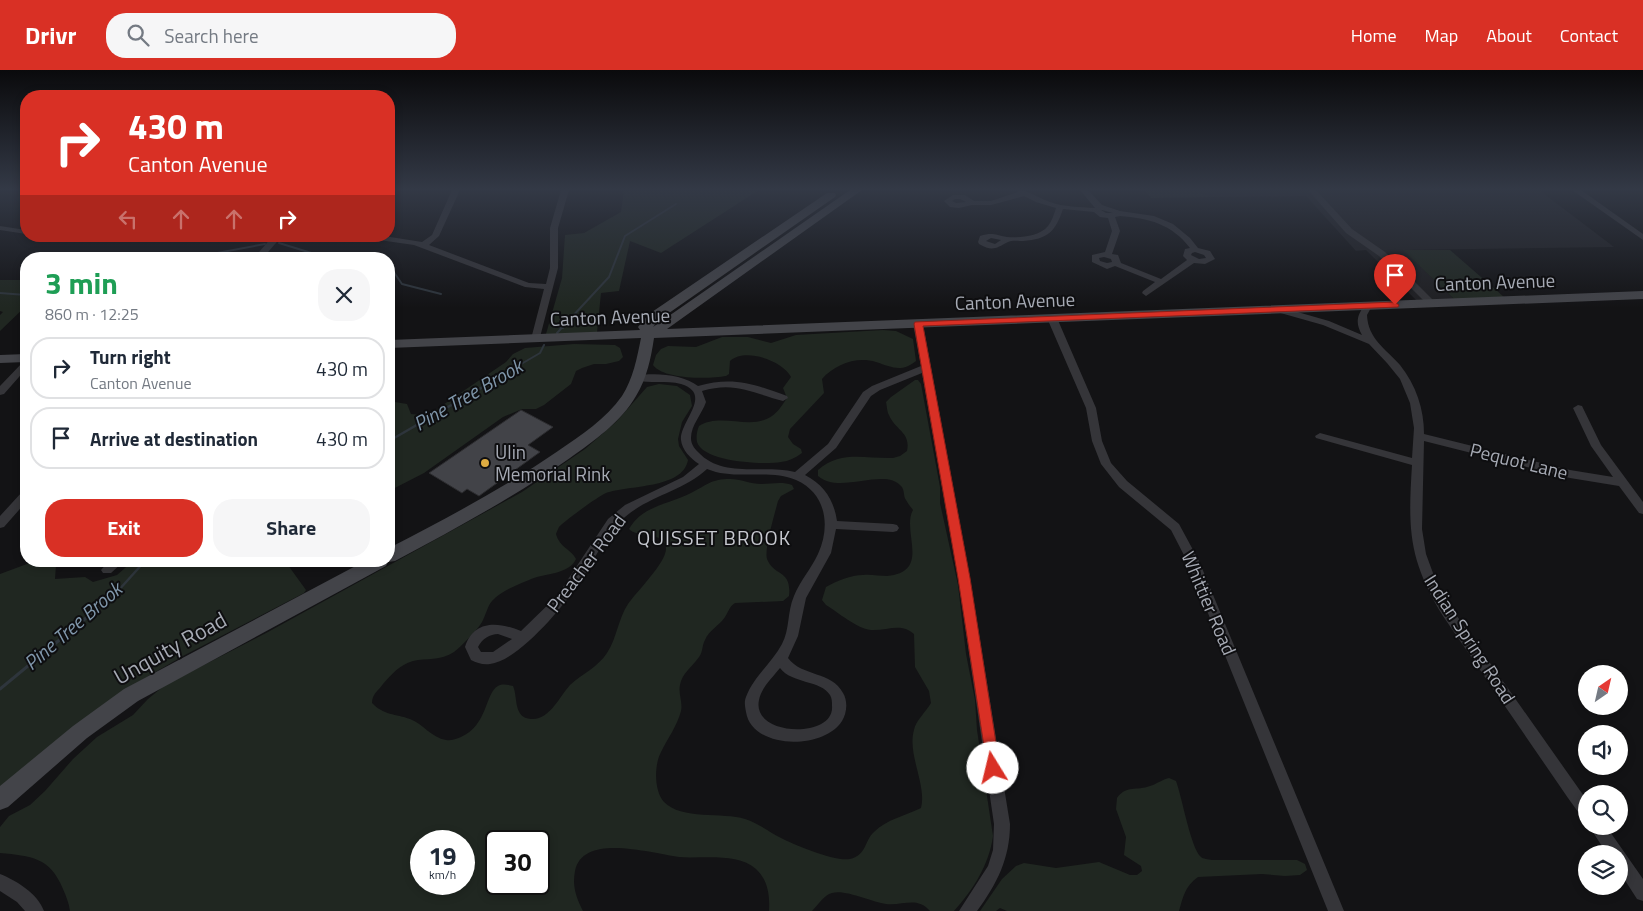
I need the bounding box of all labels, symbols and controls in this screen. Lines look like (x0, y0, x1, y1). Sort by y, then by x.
search box (106, 13, 456, 58)
text: Drivr (25, 17, 76, 53)
icon: search (124, 21, 152, 49)
text: Search here (164, 21, 259, 50)
text: Home (1351, 22, 1397, 49)
text: Map (1425, 22, 1458, 49)
text: About (1486, 22, 1532, 49)
text: Contact (1560, 22, 1618, 49)
text: 430 m (128, 99, 224, 153)
icon: right (45, 110, 110, 175)
text: Canton Avenue (128, 147, 268, 181)
icon: left (114, 205, 142, 233)
icon: ahead (167, 205, 195, 233)
icon: ahead (220, 205, 248, 233)
icon: right (273, 205, 301, 233)
pin (1374, 254, 1416, 305)
text: 3 min (45, 260, 118, 306)
icon: arrive (1381, 261, 1409, 289)
street label: Canton Avenue (1434, 265, 1556, 298)
button: close (318, 269, 370, 321)
street label: Canton Avenue (954, 284, 1076, 317)
street label: Canton Avenue (549, 300, 671, 333)
text: 860 m · 12:25 (45, 302, 139, 326)
text: Turn right (90, 342, 171, 371)
water label: Pine Tree Brook (407, 350, 530, 438)
icon: right (47, 354, 75, 382)
text: 430 m (316, 354, 368, 383)
text: Canton Avenue (90, 371, 192, 395)
icon: arrive (47, 424, 75, 452)
text: Arrive at destination (90, 424, 258, 453)
text: 430 m (316, 424, 368, 453)
street label: Pequot Lane (1467, 434, 1571, 487)
place label: Ulin Memorial Rink (495, 437, 610, 488)
marker: Ulin Memorial Rink (479, 457, 491, 469)
button: Exit (45, 499, 203, 557)
button: Share (213, 499, 370, 557)
street label: Preacher Road (539, 507, 632, 618)
district label: QUISSET BROOK (637, 522, 791, 553)
street label: Whittier Road (1175, 546, 1244, 659)
street label: Indian Spring Road (1418, 568, 1523, 709)
water label: Pine Tree Brook (17, 573, 130, 677)
street label: Unquity Road (107, 603, 233, 693)
north arrow (1578, 665, 1628, 715)
map controls (1578, 665, 1628, 895)
button: sound (1578, 725, 1628, 775)
position arrow (966, 741, 1018, 793)
button: search (1578, 785, 1628, 835)
speed limit sign: 30 (485, 830, 550, 895)
text: 19 (428, 837, 457, 875)
button: layers (1578, 845, 1628, 895)
text: km/h (429, 865, 456, 884)

